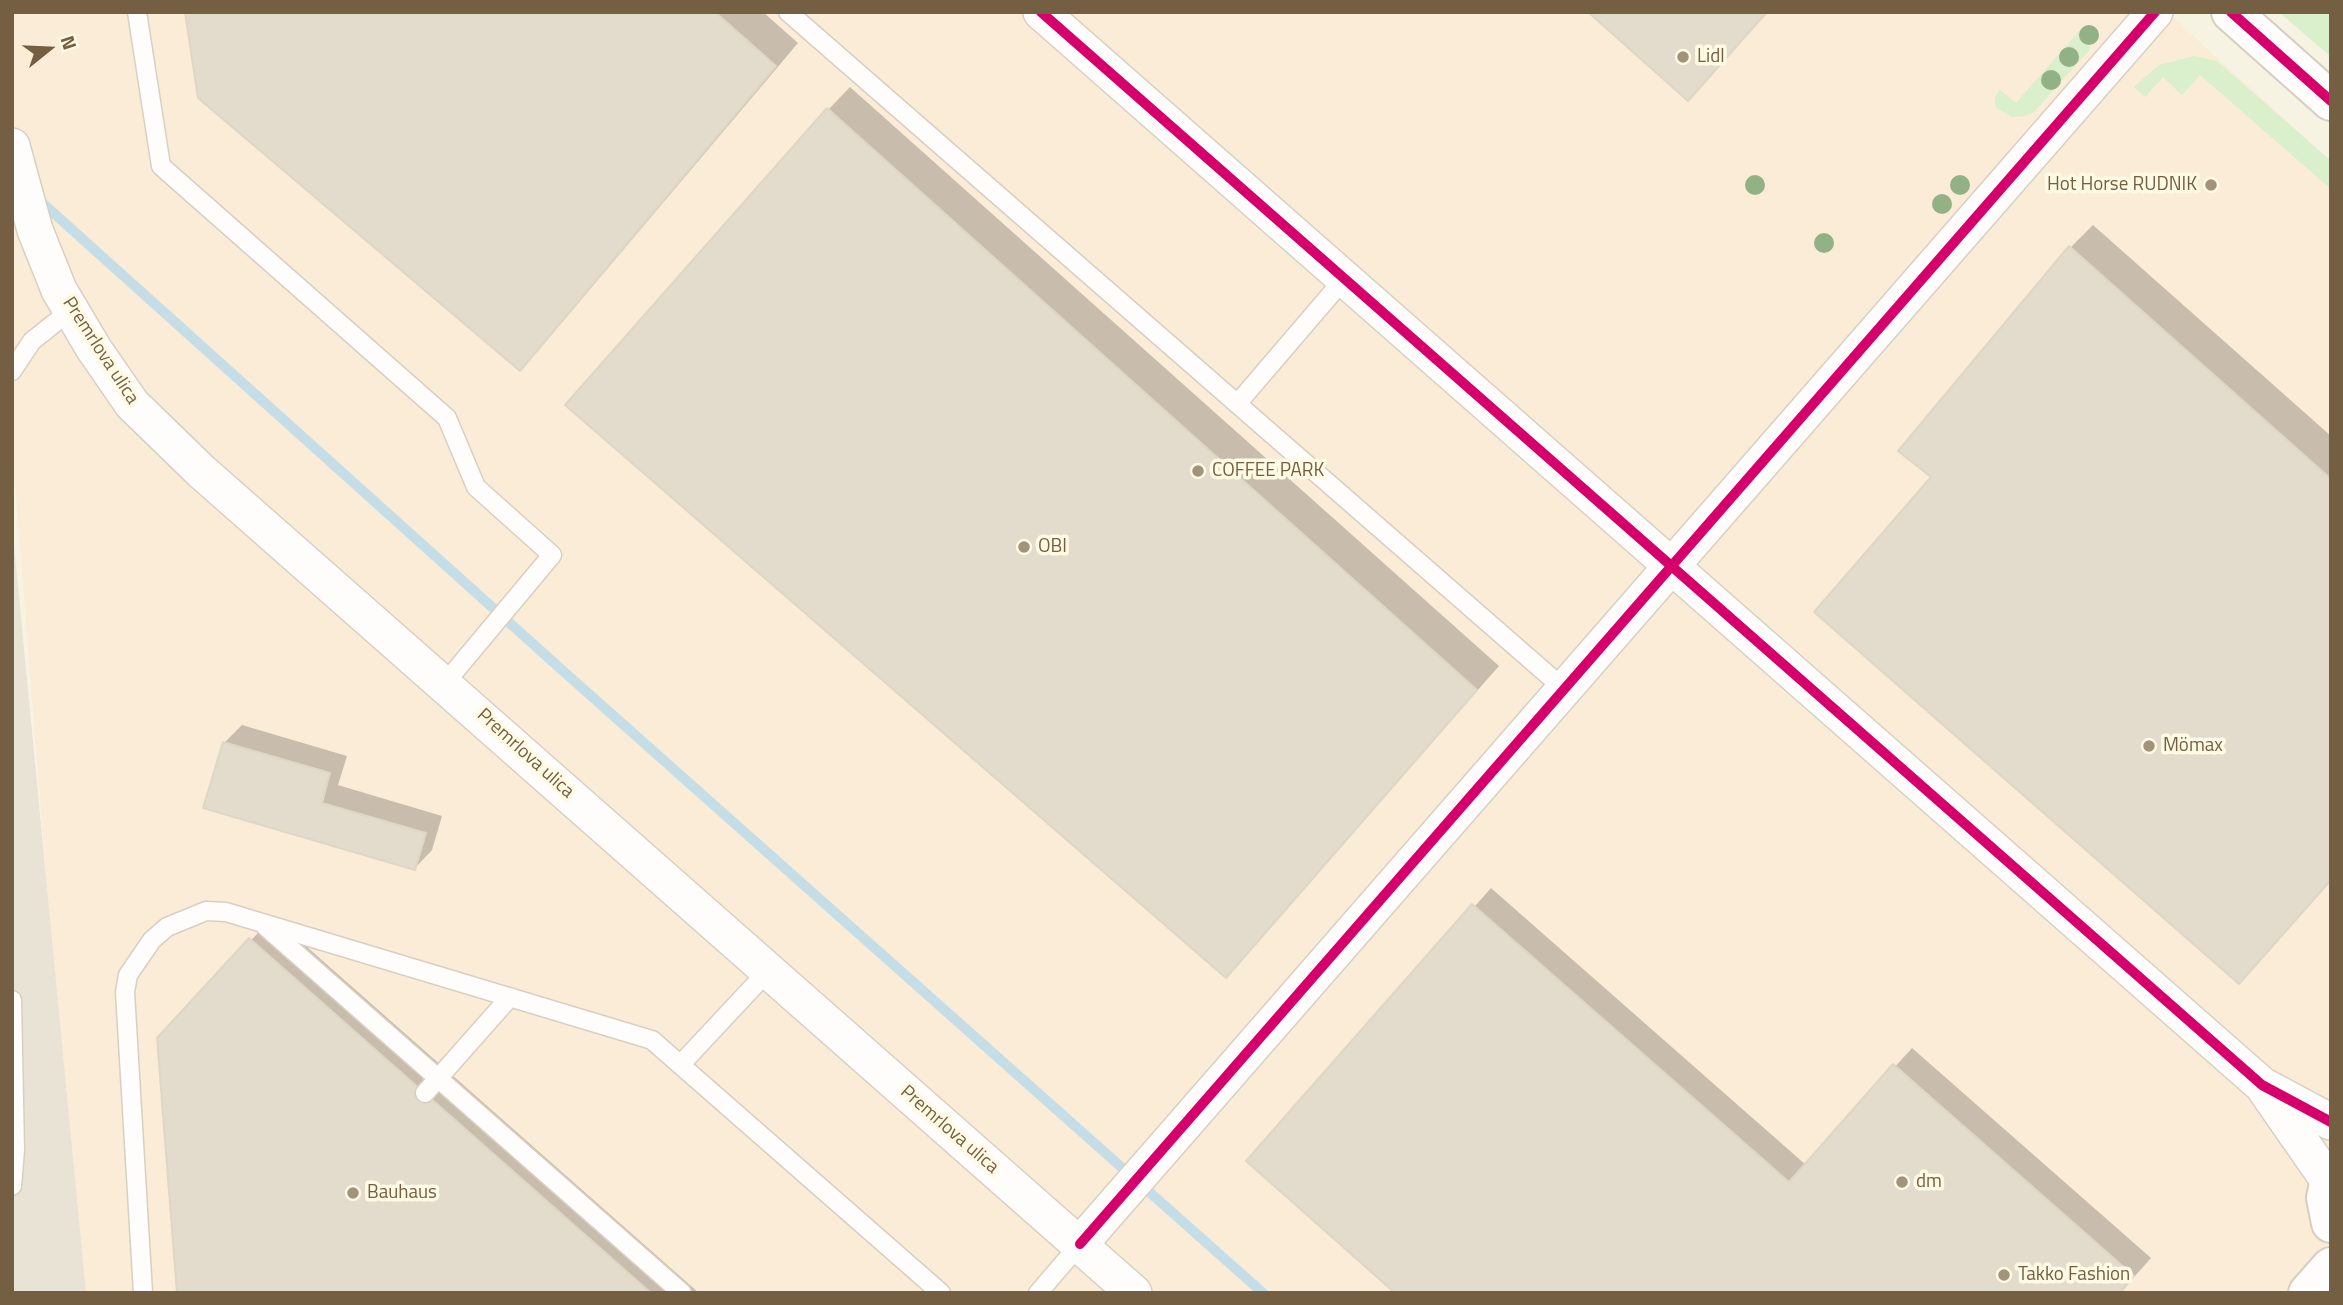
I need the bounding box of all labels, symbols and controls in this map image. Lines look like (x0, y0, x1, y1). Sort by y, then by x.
north arrow (14, 14, 84, 84)
text: N (54, 32, 85, 53)
place label: Lidl (1697, 46, 1725, 68)
marker: Lidl (1675, 49, 1691, 65)
place label: Hot Horse RUDNIK (2047, 174, 2197, 196)
marker: Hot Horse RUDNIK (2203, 177, 2219, 193)
street label: Premrlova ulica (57, 293, 143, 409)
place label: COFFEE PARK (1212, 460, 1324, 482)
marker: COFFEE PARK (1190, 463, 1206, 479)
place label: OBI (1038, 536, 1067, 558)
marker: OBI (1016, 539, 1032, 555)
street label: Premrlova ulica (472, 704, 578, 804)
place label: Mömax (2163, 735, 2223, 757)
marker: Mömax (2141, 738, 2157, 754)
street label: Premrlova ulica (895, 1081, 1003, 1179)
place label: dm (1916, 1171, 1942, 1193)
marker: dm (1894, 1174, 1910, 1190)
place label: Bauhaus (367, 1182, 437, 1204)
marker: Bauhaus (345, 1185, 361, 1201)
place label: Takko Fashion (2018, 1264, 2130, 1286)
marker: Takko Fashion (1996, 1267, 2012, 1283)

